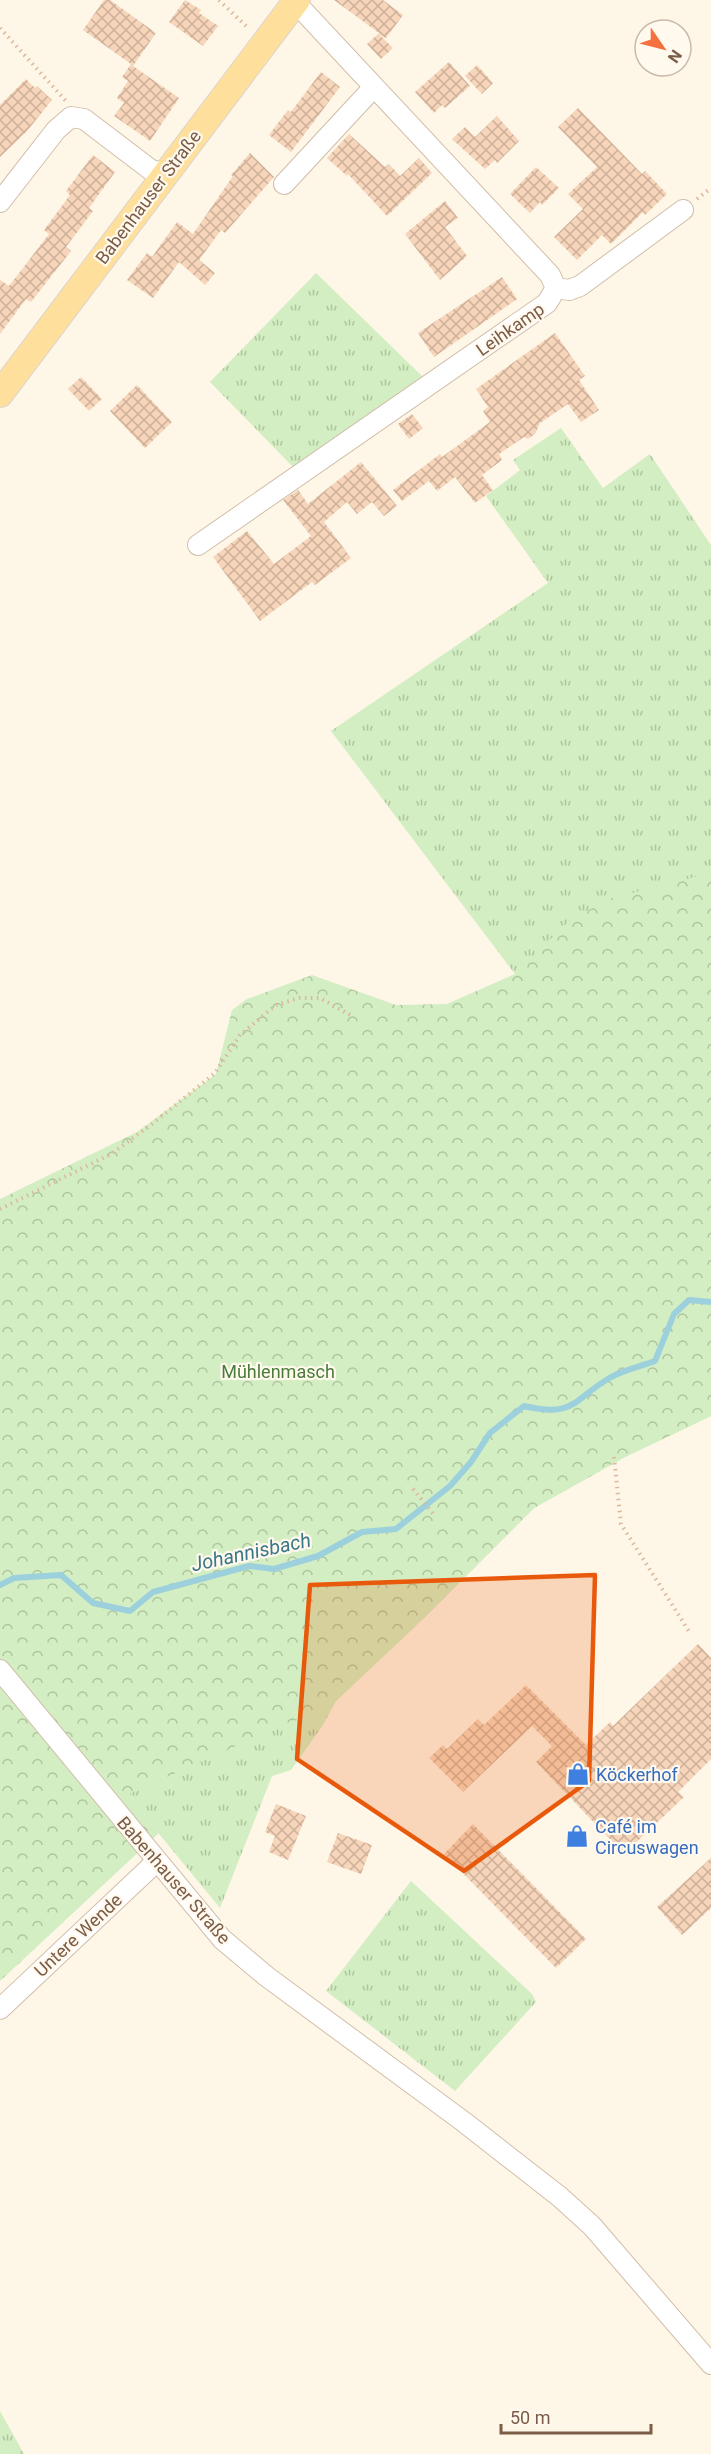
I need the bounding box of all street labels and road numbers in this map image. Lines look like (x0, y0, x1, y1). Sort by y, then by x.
street label: Babenhauser Straße (91, 126, 205, 268)
street label: Leihkamp (472, 298, 548, 360)
street label: Babenhauser Straße (113, 1812, 235, 1948)
street label: Untere Wende (30, 1889, 126, 1981)

